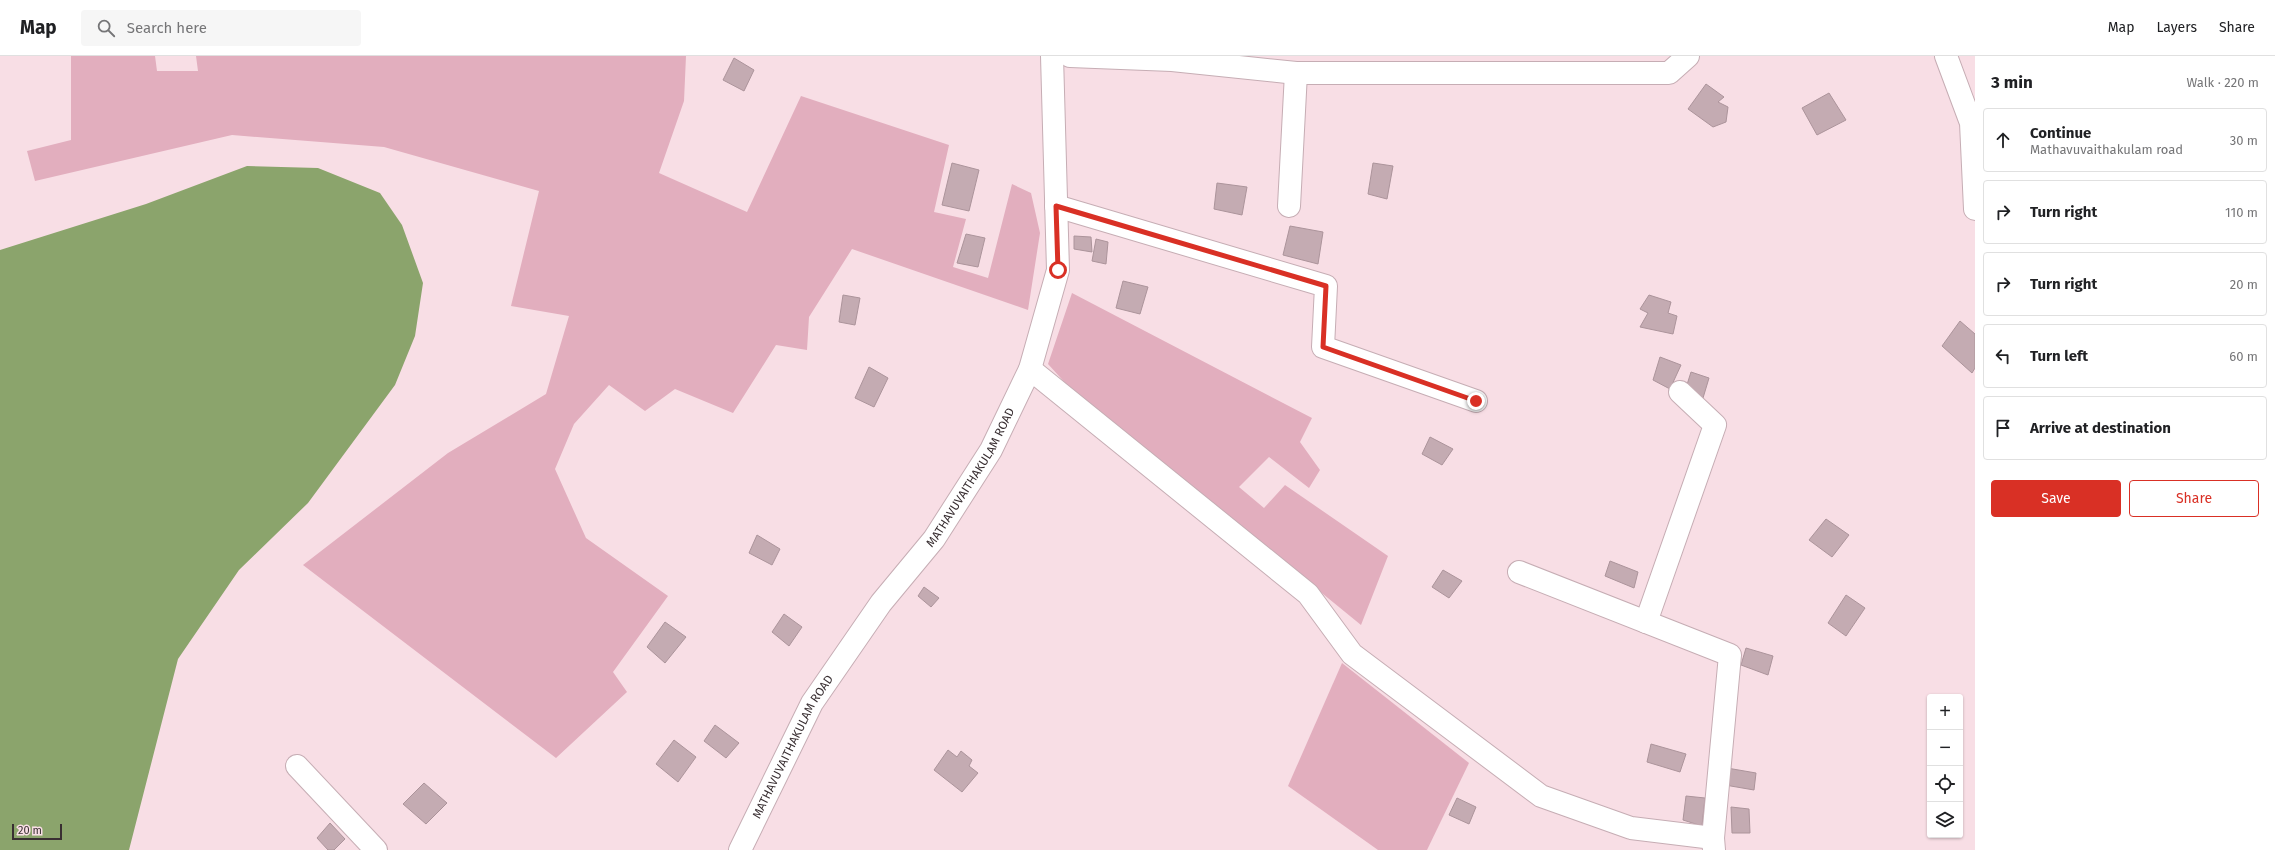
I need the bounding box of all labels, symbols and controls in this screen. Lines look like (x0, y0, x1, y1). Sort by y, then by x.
search box (81, 10, 361, 46)
text: Map (20, 16, 57, 39)
icon: search (95, 17, 117, 39)
text: Search here (127, 19, 207, 37)
text: Map (2108, 19, 2134, 36)
text: Layers (2156, 19, 2197, 36)
text: Share (2219, 19, 2255, 36)
text: 3 min (1991, 72, 2033, 93)
text: Walk · 220 m (2187, 75, 2259, 90)
text: Continue (2030, 124, 2091, 142)
icon: ahead (1992, 129, 2014, 151)
text: 30 m (2230, 133, 2258, 148)
text: Mathavuvaithakulam road (2030, 142, 2183, 157)
icon: right (1992, 201, 2014, 223)
text: Turn right (2030, 203, 2097, 221)
text: 110 m (2225, 205, 2258, 220)
route start (1049, 261, 1067, 279)
icon: right (1992, 273, 2014, 295)
text: Turn right (2030, 275, 2097, 293)
text: 20 m (2230, 277, 2258, 292)
icon: left (1992, 345, 2014, 367)
text: Turn left (2030, 347, 2088, 365)
text: 60 m (2229, 349, 2258, 364)
route end (1467, 392, 1485, 410)
street label: MATHAVUVAITHAKULAM ROAD (923, 405, 1017, 550)
icon: arrive (1992, 417, 2014, 439)
text: Arrive at destination (2030, 419, 2171, 437)
button: Save (1991, 480, 2121, 517)
button: Share (2129, 480, 2259, 517)
street label: MATHAVUVAITHAKULAM ROAD (750, 672, 836, 821)
map controls (1927, 694, 1963, 838)
button: + (1927, 694, 1963, 730)
button: − (1927, 730, 1963, 766)
button: locate (1927, 766, 1963, 802)
button: layers (1927, 802, 1963, 838)
scale bar (12, 822, 62, 841)
text: 20 m (18, 824, 42, 837)

